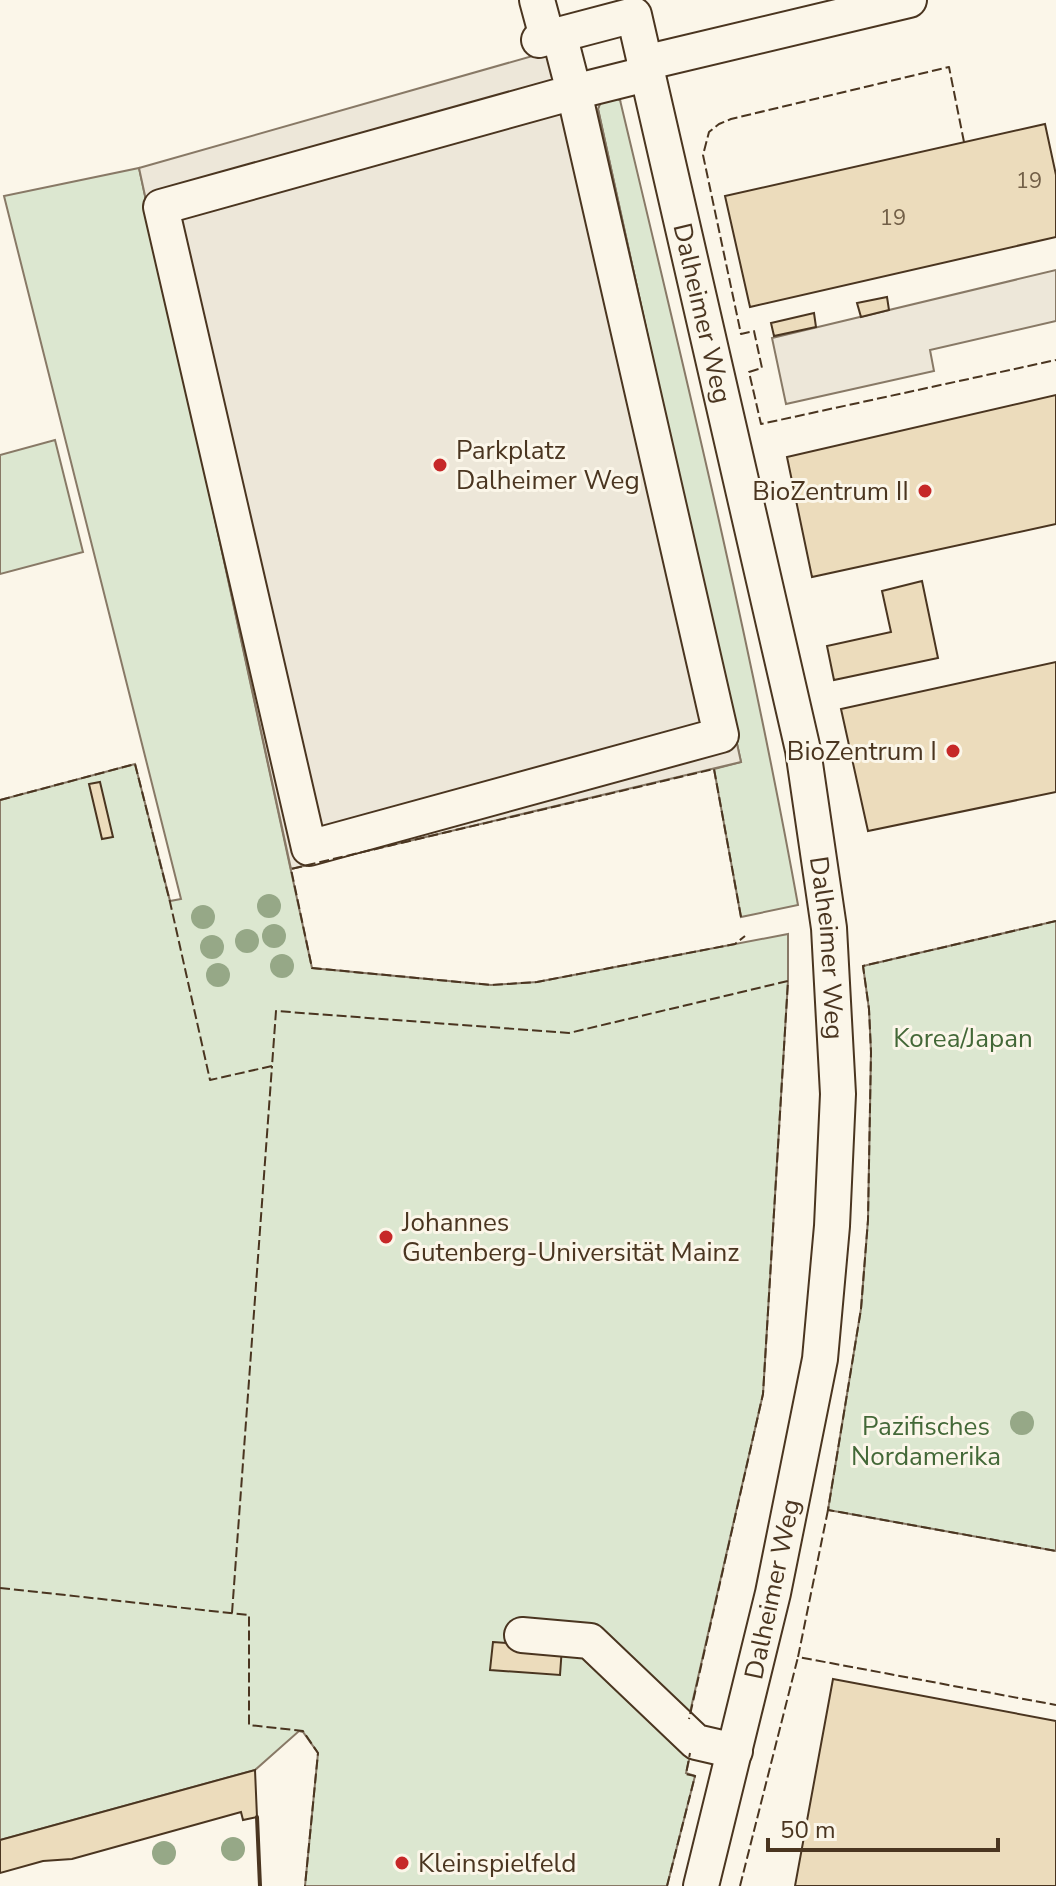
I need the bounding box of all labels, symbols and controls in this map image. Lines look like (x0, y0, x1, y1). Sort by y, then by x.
house number: 19 (1016, 166, 1042, 196)
house number: 19 (880, 203, 906, 233)
street label: Dalheimer Weg (664, 220, 740, 407)
place label: Parkplatz Dalheimer Weg (456, 433, 640, 498)
marker: Parkplatz Dalheimer Weg (431, 456, 449, 474)
place label: BioZentrum II (752, 474, 909, 509)
marker: BioZentrum II (916, 482, 934, 500)
place label: BioZentrum I (787, 734, 937, 769)
marker: BioZentrum I (944, 742, 962, 760)
street label: Dalheimer Weg (801, 854, 852, 1040)
park label: Korea/Japan (893, 1021, 1033, 1056)
place label: Johannes Gutenberg-Universität Mainz (401, 1205, 739, 1270)
marker: Johannes Gutenberg-Universität Mainz (377, 1228, 395, 1246)
park label: Pazifisches Nordamerika (851, 1409, 1001, 1474)
street label: Dalheimer Weg (736, 1496, 809, 1683)
scale bar (768, 1802, 998, 1852)
text: 50 m (780, 1814, 836, 1846)
place label: Kleinspielfeld (418, 1846, 576, 1881)
marker: Kleinspielfeld (393, 1854, 411, 1872)

